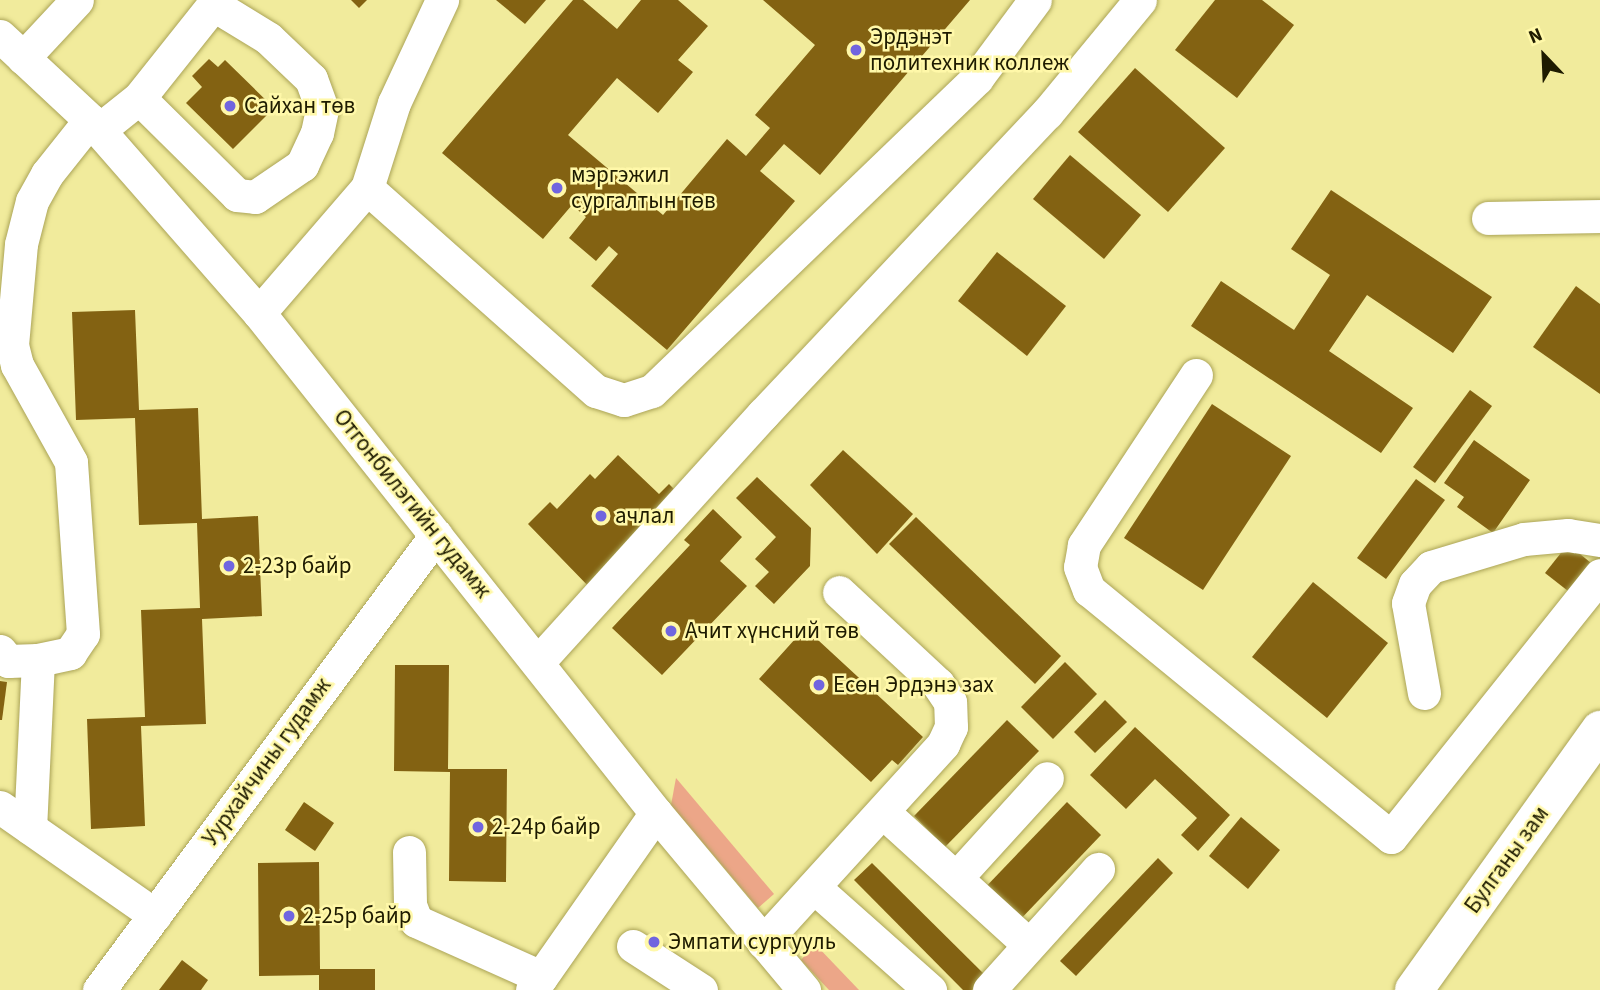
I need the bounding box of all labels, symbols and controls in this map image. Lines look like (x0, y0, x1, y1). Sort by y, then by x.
north arrow (1509, 21, 1579, 91)
text: N (1524, 21, 1547, 51)
place label: Эрдэнэт политехник коллеж (870, 23, 1069, 77)
marker: Эрдэнэт политехник коллеж (848, 42, 864, 58)
place label: Сайхан төв (244, 92, 355, 120)
marker: Сайхан төв (222, 98, 238, 114)
place label: мэргэжил сургалтын төв (571, 161, 716, 215)
marker: мэргэжил сургалтын төв (549, 180, 565, 196)
street label: Отгонбилэгийн гудамж (327, 404, 497, 604)
place label: ачлал (615, 502, 674, 530)
marker: ачлал (593, 508, 609, 524)
place label: 2-23р байр (243, 552, 351, 580)
marker: 2-23р байр (221, 558, 237, 574)
place label: Ачит хүнсний төв (685, 617, 859, 645)
marker: Ачит хүнсний төв (663, 623, 679, 639)
place label: Есөн Эрдэнэ зах (833, 671, 994, 699)
street label: Уурхайчины гудамж (197, 673, 337, 851)
marker: Есөн Эрдэнэ зах (811, 677, 827, 693)
street label: Булганы зам (1459, 801, 1555, 919)
place label: 2-24р байр (492, 813, 600, 841)
marker: 2-24р байр (470, 819, 486, 835)
place label: 2-25р байр (303, 902, 411, 930)
marker: 2-25р байр (281, 908, 297, 924)
place label: Эмпати сургууль (668, 928, 836, 956)
marker: Эмпати сургууль (646, 934, 662, 950)

